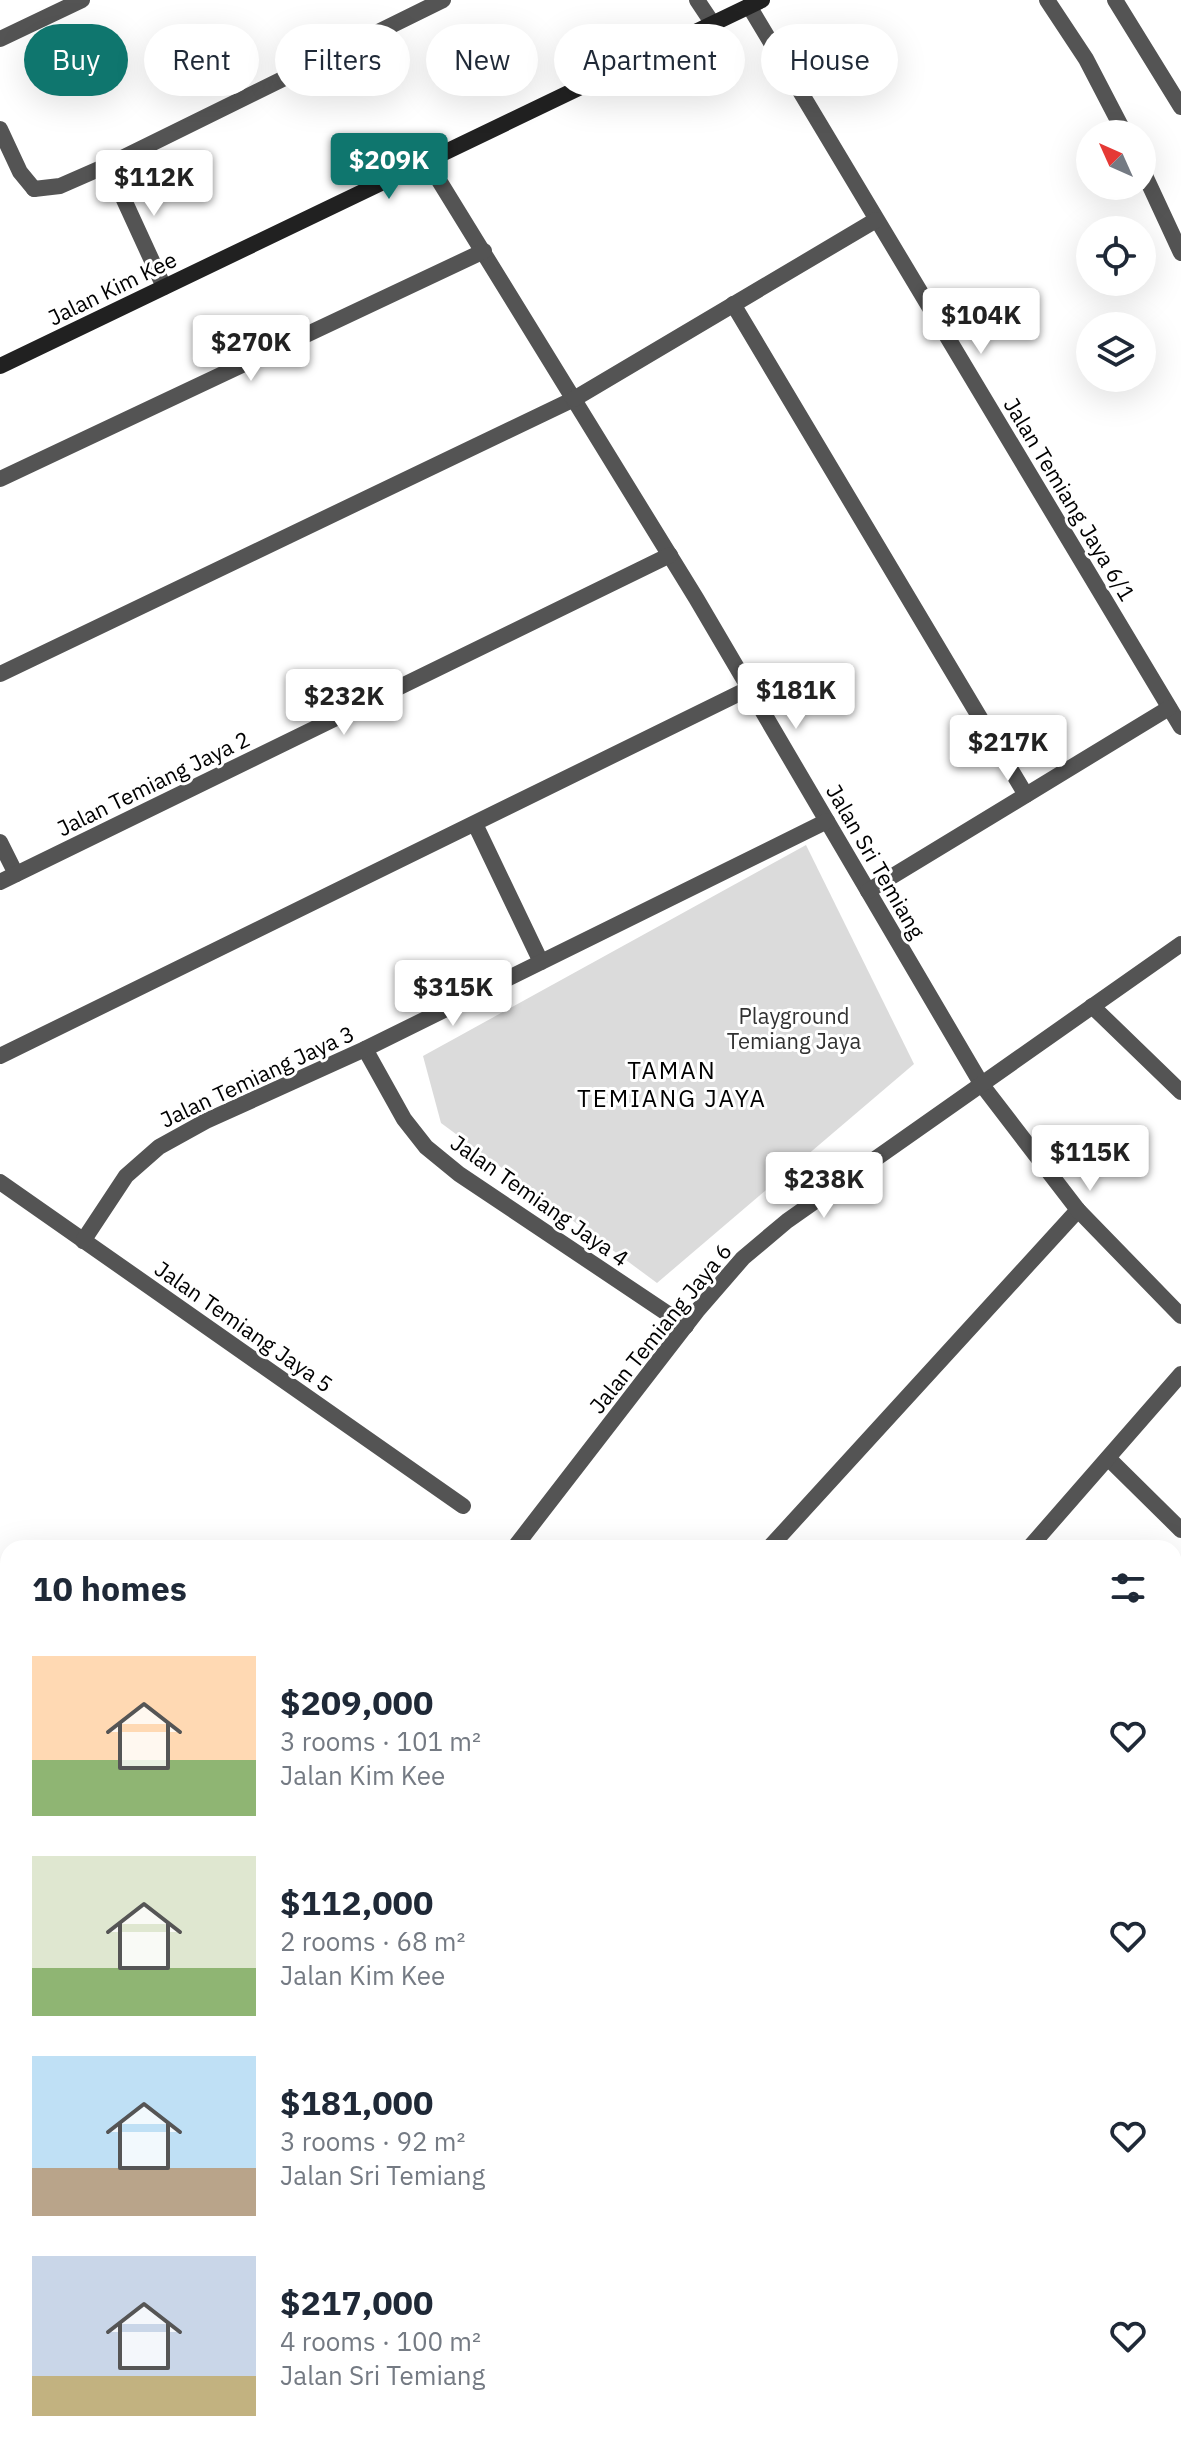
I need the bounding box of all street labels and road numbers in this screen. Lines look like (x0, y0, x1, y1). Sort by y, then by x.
street label: Jalan Kim Kee (43, 244, 181, 332)
street label: Jalan Temiang Jaya 6/1 (998, 392, 1142, 606)
street label: Jalan Temiang Jaya 2 (52, 724, 254, 842)
street label: Jalan Sri Temiang (820, 779, 932, 944)
street label: Jalan Temiang Jaya 3 (155, 1018, 359, 1134)
street label: Jalan Temiang Jaya 4 (445, 1128, 635, 1272)
street label: Jalan Temiang Jaya 6 (582, 1237, 738, 1419)
street label: Jalan Temiang Jaya 5 (149, 1254, 339, 1398)

